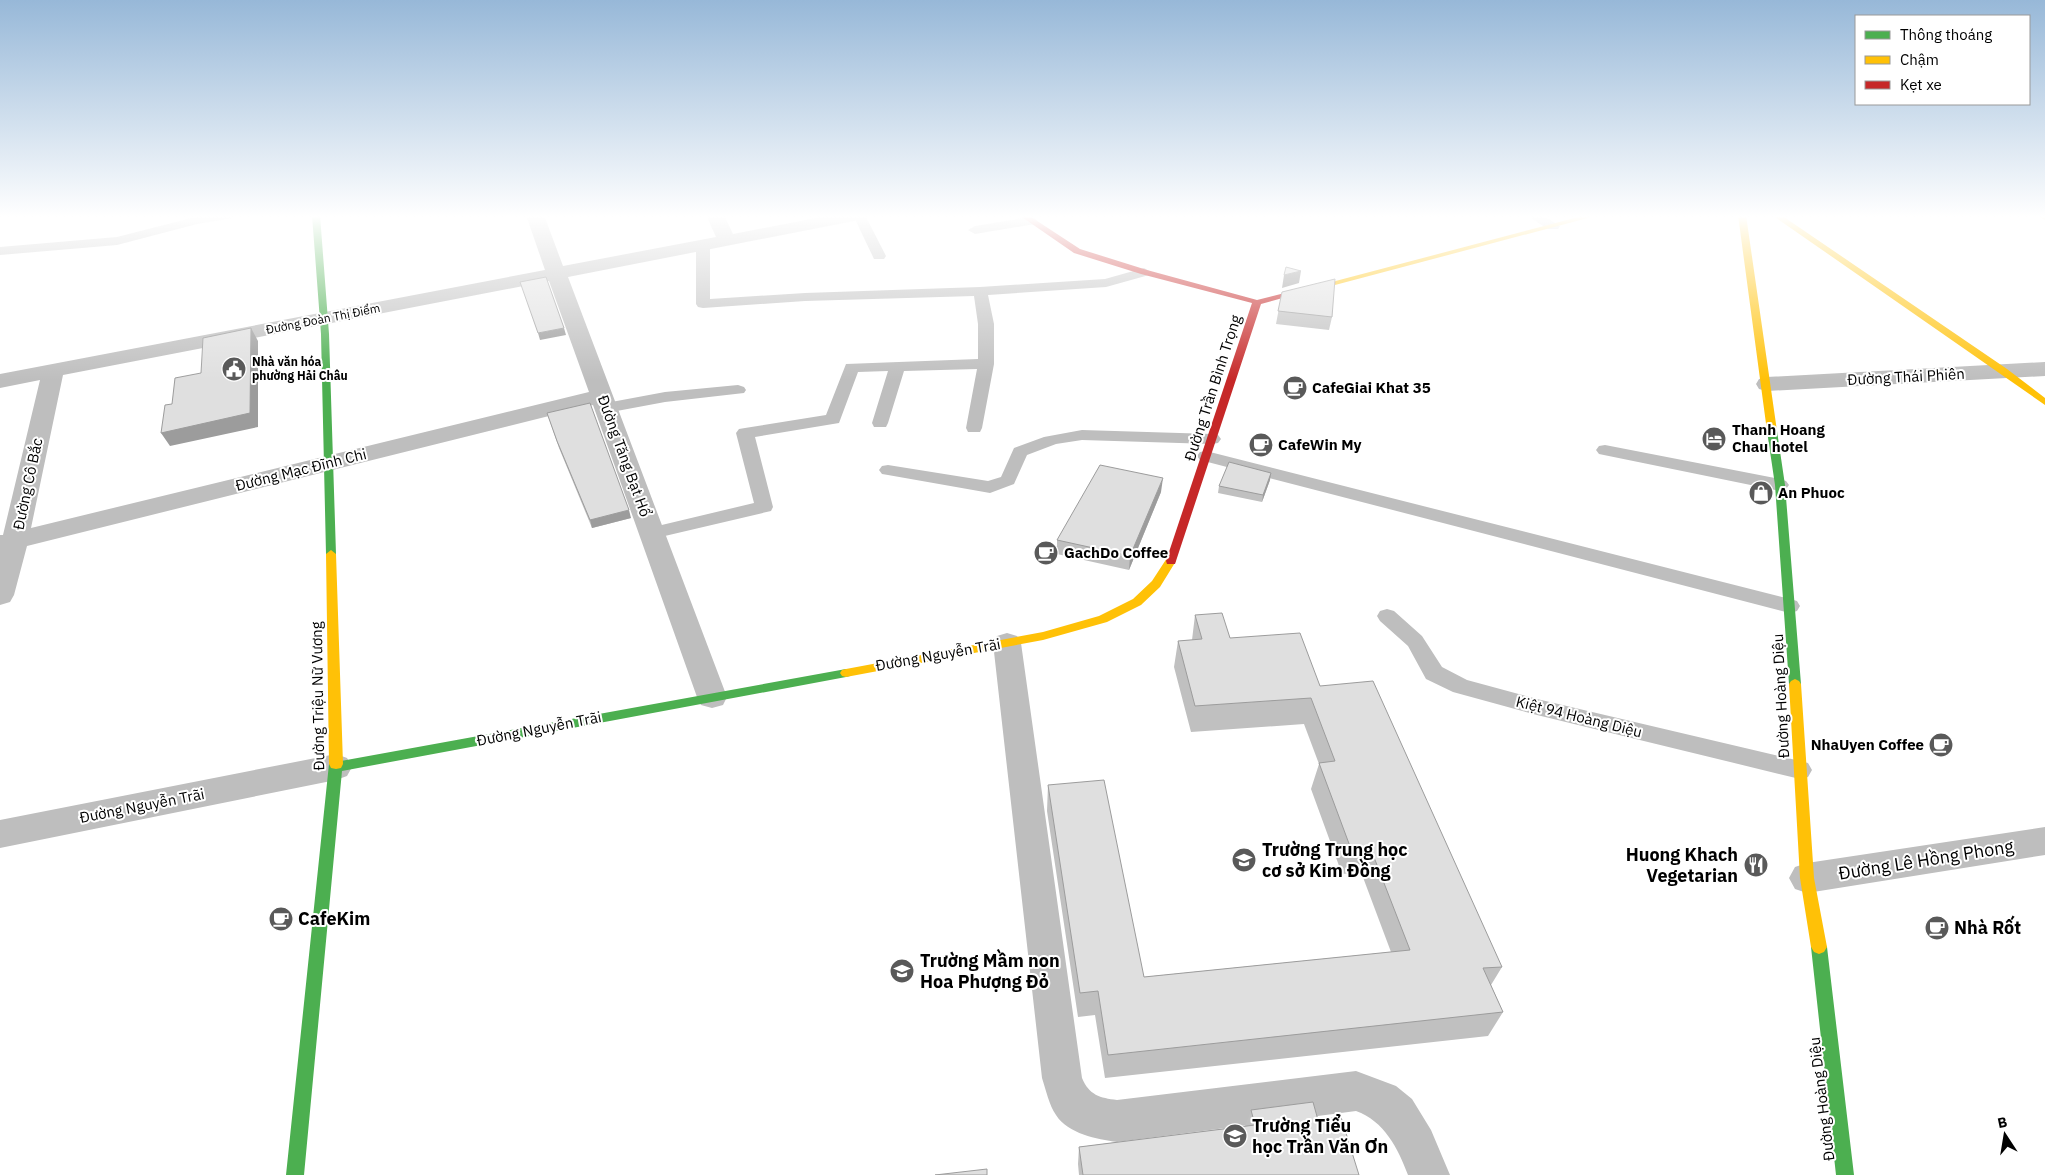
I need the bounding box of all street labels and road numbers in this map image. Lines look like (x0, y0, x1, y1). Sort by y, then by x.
street label: Đường Đoàn Thị Điểm (264, 300, 381, 337)
street label: Đường Trần Bình Trọng (1180, 312, 1245, 463)
street label: Đường Thái Phiên (1847, 364, 1965, 389)
street label: Đường Tăng Bạt Hổ (594, 392, 655, 519)
street label: Đường Cô Bắc (8, 436, 47, 532)
street label: Đường Mạc Đĩnh Chi (233, 444, 368, 495)
street label: Đường Triệu Nữ Vương (307, 621, 328, 771)
street label: Đường Hoàng Diệu (1768, 633, 1793, 759)
street label: Đường Nguyễn Trãi (874, 634, 1002, 675)
street label: Kiệt 94 Hoàng Diệu (1514, 692, 1644, 741)
street label: Đường Nguyễn Trãi (475, 707, 603, 750)
street label: Đường Nguyễn Trãi (78, 784, 206, 827)
street label: Đường Lê Hồng Phong (1837, 834, 2016, 885)
street label: Đường Hoàng Diệu (1804, 1036, 1839, 1162)

